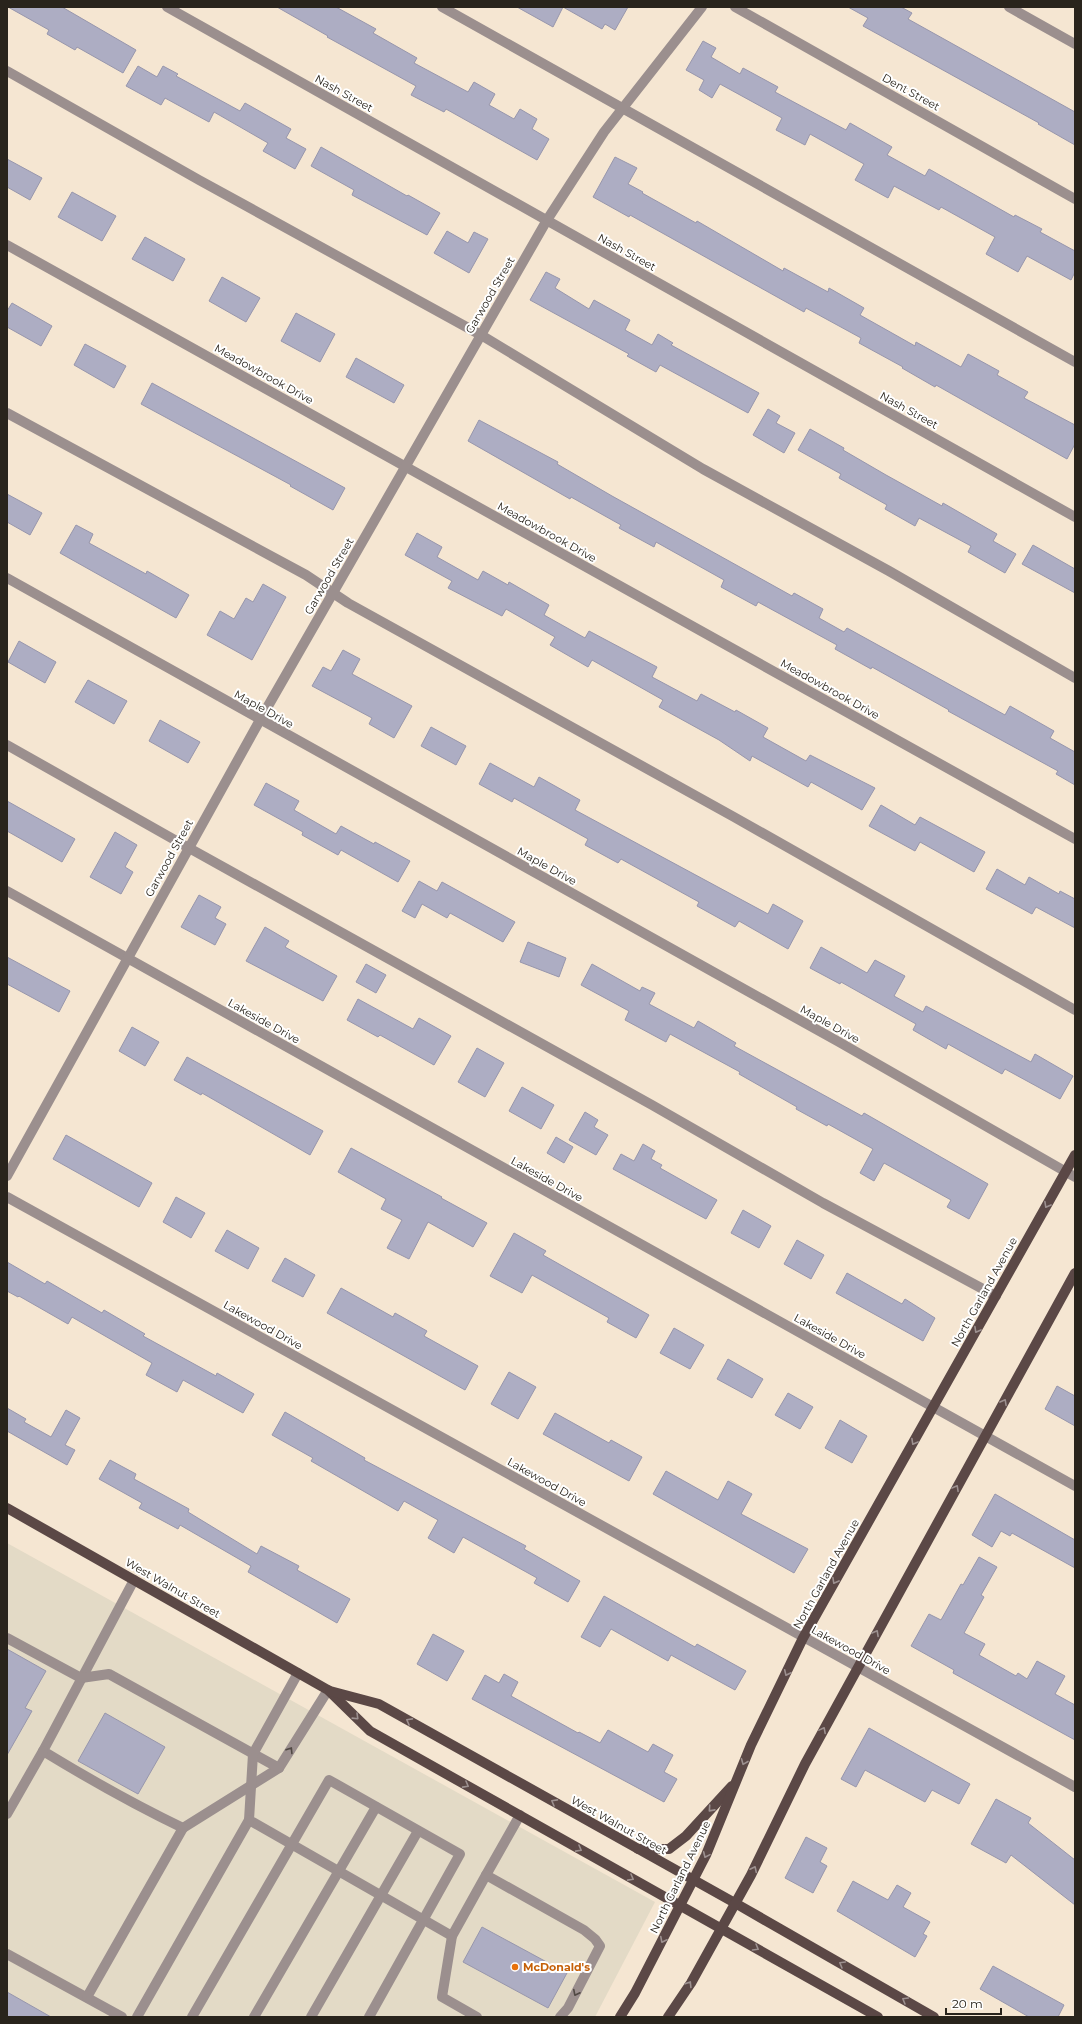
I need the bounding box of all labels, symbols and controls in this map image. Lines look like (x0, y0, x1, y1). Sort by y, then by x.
street label: Dent Street (880, 70, 943, 114)
street label: Nash Street (312, 71, 376, 115)
street label: Nash Street (595, 230, 659, 274)
street label: Garwood Street (462, 254, 518, 336)
street label: Meadowbrook Drive (212, 341, 316, 407)
street label: Nash Street (877, 388, 941, 432)
street label: Meadowbrook Drive (495, 499, 599, 565)
street label: Garwood Street (301, 535, 357, 617)
street label: Meadowbrook Drive (778, 656, 882, 722)
street label: Maple Drive (232, 687, 296, 731)
street label: Garwood Street (142, 816, 196, 899)
street label: Maple Drive (515, 844, 579, 888)
street label: Lakeside Drive (226, 995, 303, 1047)
street label: Maple Drive (798, 1002, 862, 1046)
street label: Lakeside Drive (509, 1153, 586, 1205)
one-way arrow (1044, 1201, 1051, 1208)
street label: North Garland Avenue (948, 1234, 1020, 1349)
street label: Lakewood Drive (221, 1297, 305, 1353)
street label: Lakeside Drive (792, 1310, 869, 1362)
one-way arrow (974, 1325, 981, 1333)
one-way arrow (999, 1399, 1007, 1406)
one-way arrow (911, 1438, 918, 1445)
street label: Lakewood Drive (505, 1454, 589, 1510)
one-way arrow (951, 1485, 959, 1493)
street label: North Garland Avenue (790, 1516, 862, 1631)
street label: West Walnut Street (123, 1555, 223, 1621)
one-way arrow (833, 1577, 840, 1584)
street label: Lakewood Drive (809, 1622, 893, 1678)
one-way arrow (871, 1630, 879, 1637)
one-way arrow (784, 1669, 792, 1676)
one-way arrow (351, 1712, 359, 1720)
one-way arrow (405, 1718, 413, 1725)
one-way arrow (819, 1727, 826, 1734)
one-way arrow (285, 1747, 292, 1754)
one-way arrow (741, 1758, 749, 1766)
one-way arrow (462, 1780, 469, 1788)
street label: West Walnut Street (569, 1793, 670, 1857)
one-way arrow (551, 1800, 558, 1807)
one-way arrow (708, 1804, 716, 1812)
street label: North Garland Avenue (647, 1818, 713, 1935)
one-way arrow (575, 1844, 583, 1851)
one-way arrow (703, 1850, 711, 1858)
one-way arrow (749, 1866, 757, 1873)
one-way arrow (627, 1873, 634, 1880)
one-way arrow (660, 1936, 667, 1943)
one-way arrow (752, 1943, 759, 1950)
place label: McDonald's (523, 1960, 590, 1974)
marker: McDonald's (510, 1962, 520, 1972)
one-way arrow (839, 1962, 846, 1969)
one-way arrow (685, 1981, 692, 1988)
one-way arrow (573, 1989, 580, 1996)
scale bar (946, 1990, 1001, 2016)
text: 20 m (952, 1996, 983, 2011)
one-way arrow (902, 1998, 909, 2005)

